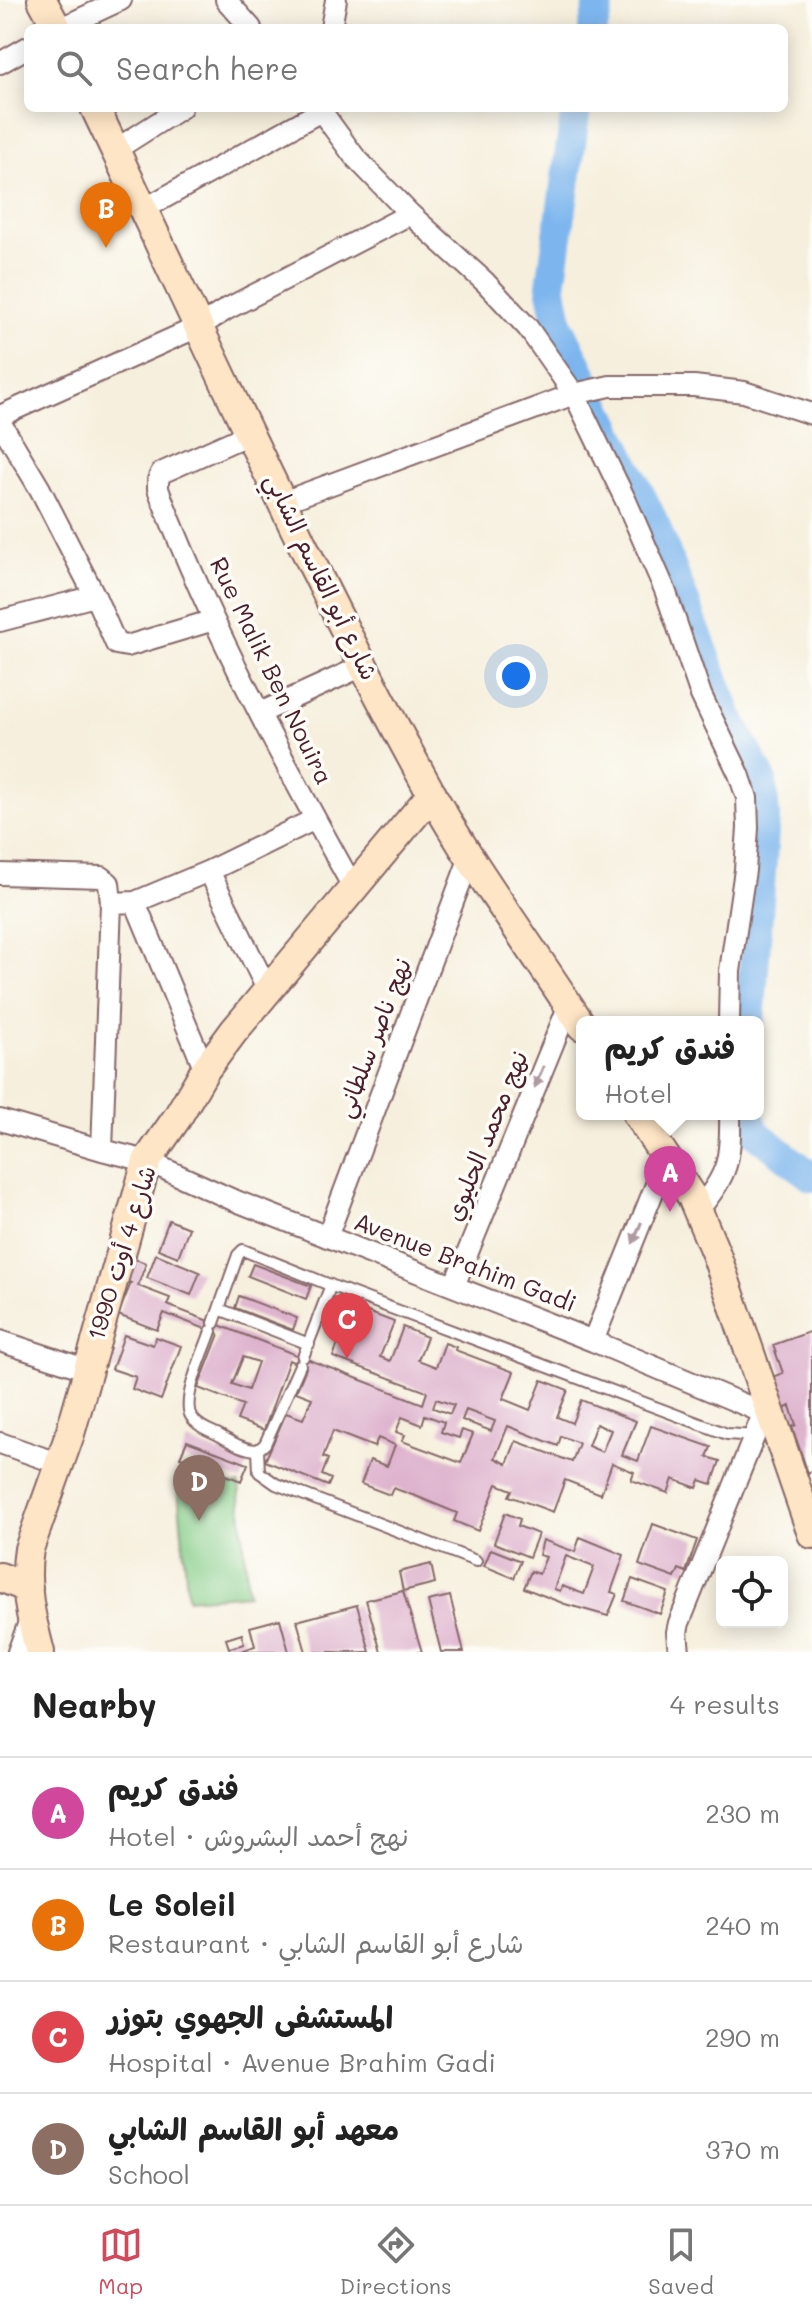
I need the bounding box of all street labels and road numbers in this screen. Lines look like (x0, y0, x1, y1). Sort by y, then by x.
street label: شارع أبو القاسم الشابي (252, 468, 386, 688)
street label: Rue Malik Ben Nouira (204, 552, 341, 789)
street label: نهج ناصر سلطاني (328, 953, 424, 1124)
street label: نهج محمد الحليوي (437, 1046, 537, 1226)
street label: شارع 4 أوت 1990 (79, 1161, 165, 1345)
street label: Avenue Brahim Gadi (350, 1205, 581, 1318)

